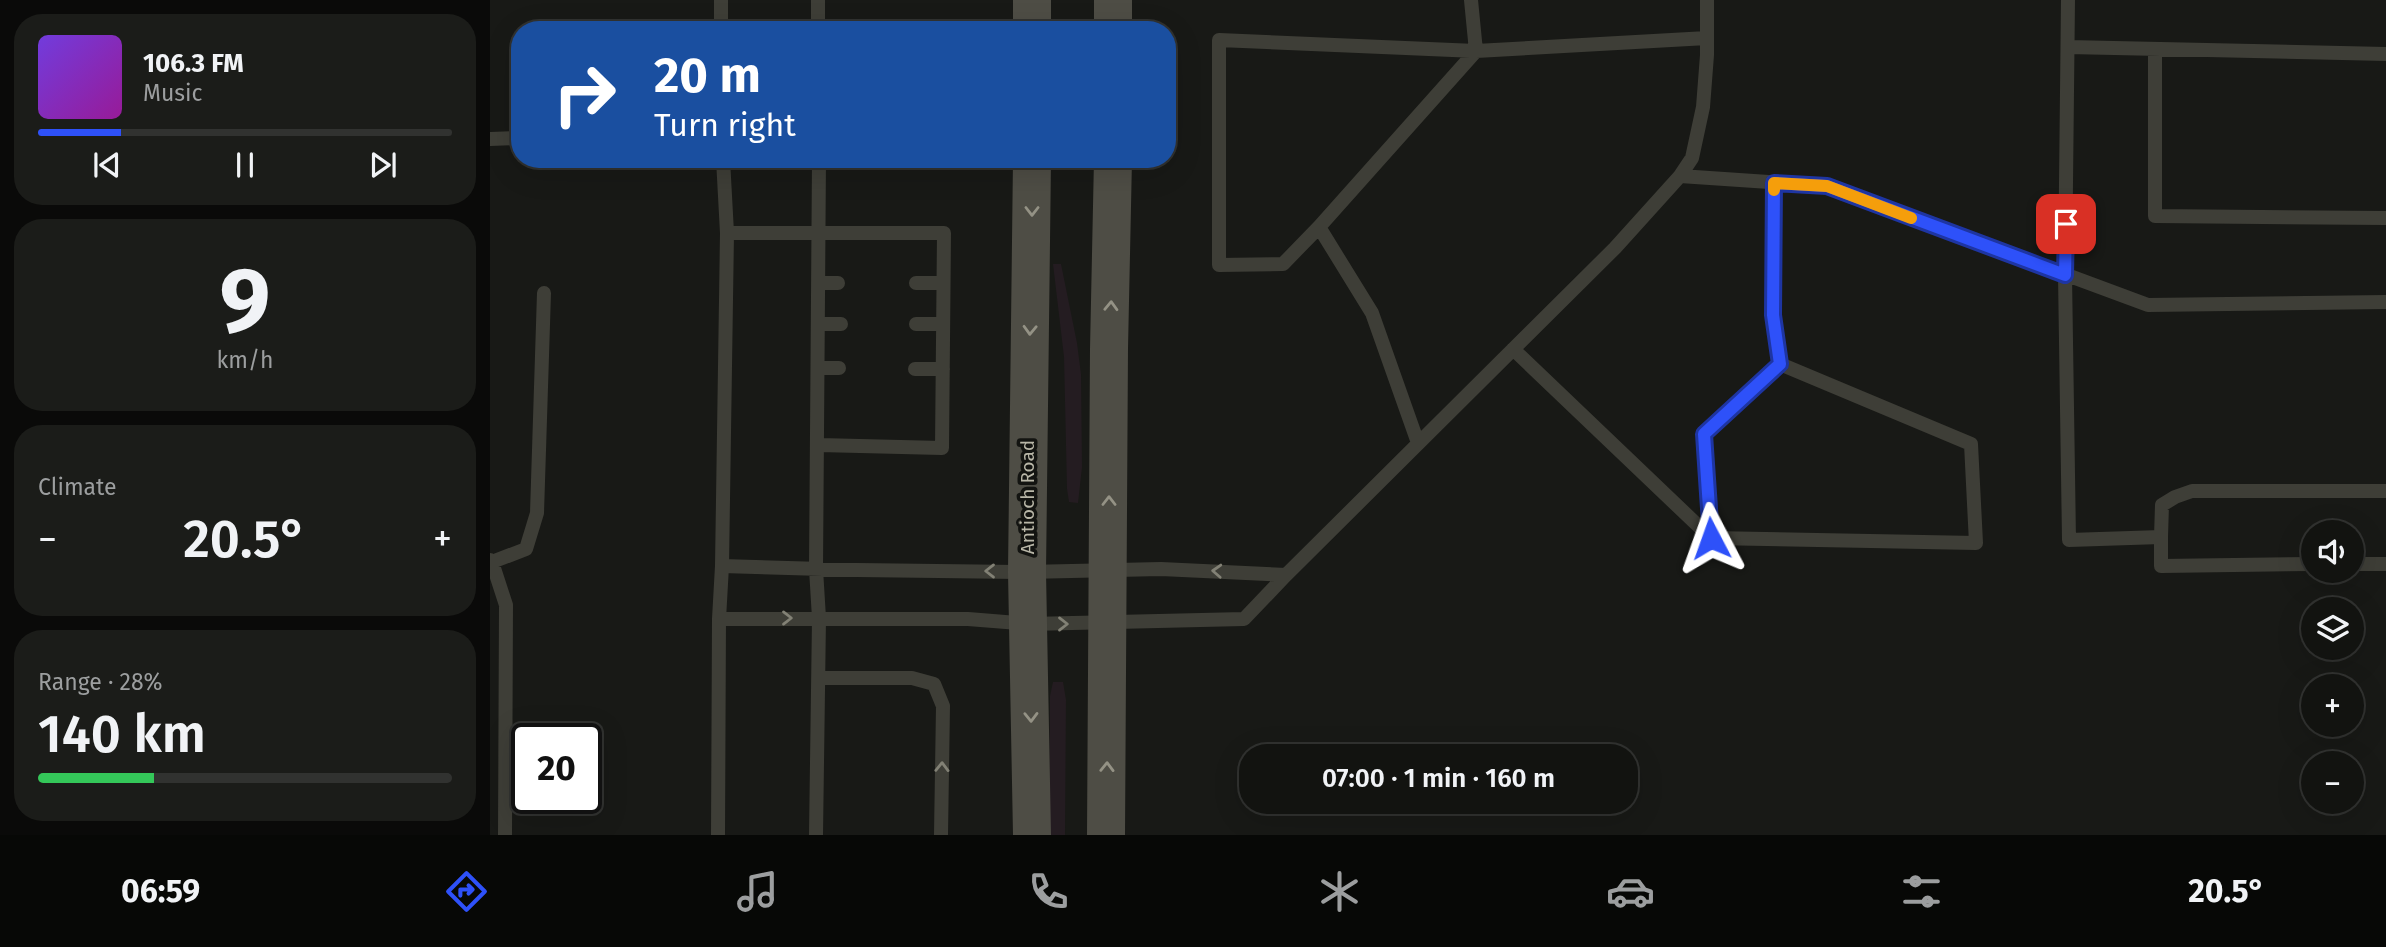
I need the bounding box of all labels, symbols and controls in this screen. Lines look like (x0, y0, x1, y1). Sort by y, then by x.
text: 20 m (654, 46, 761, 105)
text: 106.3 FM (143, 48, 244, 79)
icon: right (539, 49, 630, 140)
text: Music (143, 79, 203, 107)
text: Turn right (654, 106, 796, 144)
icon: previous (88, 146, 126, 184)
icon: pause (226, 146, 264, 184)
icon: next (364, 146, 402, 184)
pin (2036, 194, 2096, 254)
icon: arrive (2047, 205, 2085, 243)
one-way arrow (1024, 206, 1040, 216)
text: 9 (220, 246, 270, 355)
one-way arrow (1103, 300, 1118, 311)
one-way arrow (1022, 326, 1038, 336)
text: km/h (217, 346, 273, 374)
street label: Antioch Road (1016, 440, 1039, 554)
text: Climate (38, 473, 117, 501)
one-way arrow (1101, 496, 1117, 506)
position arrow (1674, 501, 1748, 575)
text: 20.5° (183, 508, 307, 571)
text: − (38, 516, 57, 562)
text: + (433, 516, 452, 562)
map controls (2301, 520, 2364, 814)
button: sound (2301, 520, 2364, 583)
one-way arrow (984, 563, 995, 579)
one-way arrow (1212, 564, 1223, 579)
button: layers (2301, 597, 2364, 660)
one-way arrow (782, 610, 793, 626)
one-way arrow (1058, 616, 1069, 632)
text: Range · 28% (38, 668, 163, 696)
button: + (2301, 674, 2364, 737)
text: 140 km (38, 703, 206, 766)
one-way arrow (1023, 712, 1039, 722)
speed limit sign: 20 (511, 723, 602, 814)
button: − (2301, 751, 2364, 814)
one-way arrow (935, 761, 950, 772)
one-way arrow (1099, 761, 1115, 772)
text: 07:00 · 1 min · 160 m (1322, 763, 1555, 794)
icon: directions (442, 867, 491, 916)
icon: music (733, 867, 782, 916)
icon: phone (1024, 867, 1073, 916)
icon: climate (1315, 867, 1364, 916)
icon: car (1606, 867, 1655, 916)
icon: filters (1897, 867, 1946, 916)
text: 06:59 (121, 872, 200, 910)
text: 20.5° (2188, 872, 2265, 910)

